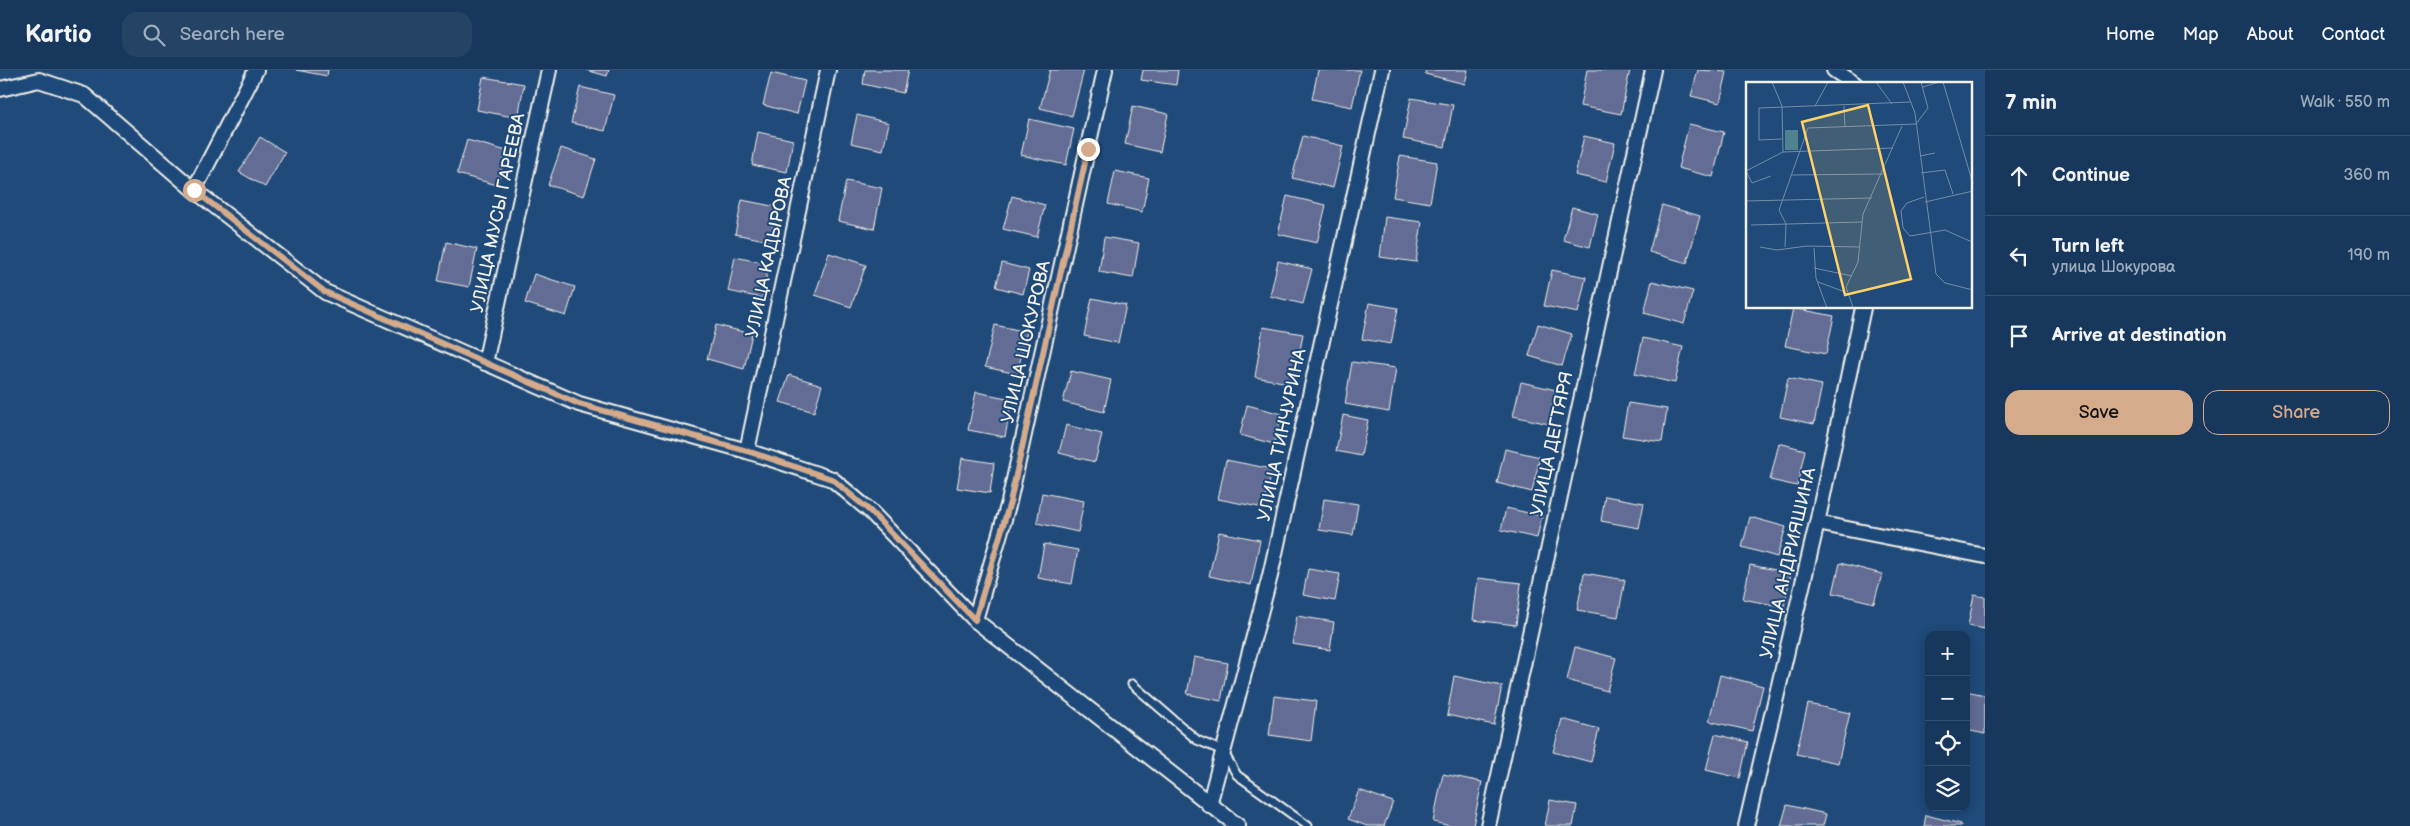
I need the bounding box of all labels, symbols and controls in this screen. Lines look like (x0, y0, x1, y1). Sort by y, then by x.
search box (122, 12, 472, 57)
text: Kartio (25, 20, 92, 49)
icon: search (140, 21, 168, 49)
text: Search here (180, 23, 285, 46)
text: Home (2106, 24, 2155, 45)
text: Map (2183, 24, 2219, 45)
text: About (2247, 24, 2294, 45)
text: Contact (2322, 24, 2385, 45)
inset map (1746, 82, 1972, 309)
text: 7 min (2005, 90, 2057, 115)
text: Walk · 550 m (2300, 93, 2390, 112)
street label: УЛИЦА МУСЫ ГАРЕЕВА (467, 111, 529, 315)
route end (1077, 138, 1100, 161)
icon: ahead (2005, 162, 2033, 190)
text: Continue (2052, 164, 2130, 187)
text: 360 m (2343, 166, 2390, 185)
street label: УЛИЦА КАДЫРОВА (742, 174, 796, 339)
route start (183, 179, 206, 202)
text: Turn left (2052, 235, 2124, 258)
icon: left (2005, 242, 2033, 270)
text: 190 m (2348, 246, 2390, 265)
street label: УЛИЦА ШОКУРОВА (997, 258, 1055, 425)
text: улица Шокурова (2052, 258, 2176, 277)
icon: arrive (2005, 322, 2033, 350)
text: Arrive at destination (2052, 324, 2227, 347)
street label: УЛИЦА ТИНЧУРИНА (1253, 347, 1311, 523)
street label: УЛИЦА ДЕГТЯРЯ (1526, 370, 1578, 518)
button: Save (2005, 390, 2193, 435)
button: Share (2203, 390, 2390, 435)
street label: УЛИЦА АНДРИЯШИНА (1756, 465, 1820, 661)
map controls (1925, 631, 1970, 811)
button: + (1925, 631, 1970, 676)
button: − (1925, 676, 1970, 721)
button: locate (1925, 721, 1970, 766)
button: layers (1925, 766, 1970, 811)

